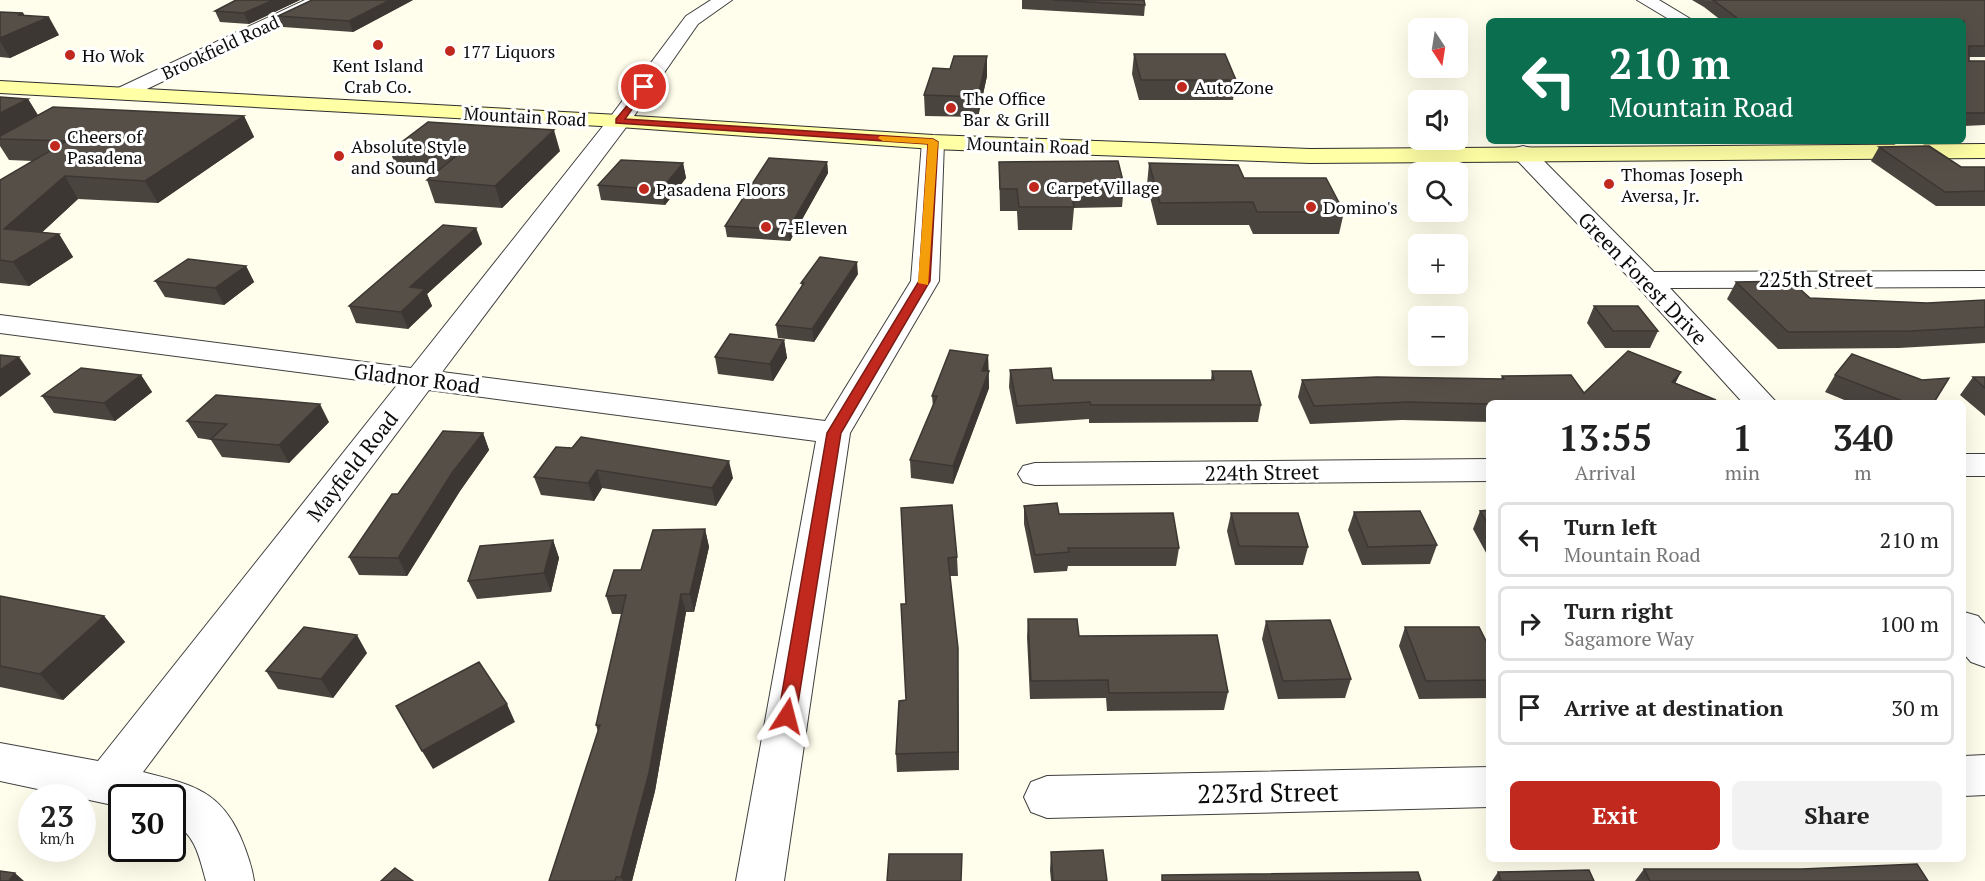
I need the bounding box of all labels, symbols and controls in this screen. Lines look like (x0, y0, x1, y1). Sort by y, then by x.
street label: Brookfield Road (157, 9, 283, 85)
north arrow (1408, 18, 1468, 78)
map controls (1408, 18, 1468, 366)
text: 210 m (1609, 35, 1730, 91)
marker: Kent Island Crab Co. (371, 38, 385, 52)
place label: 177 Liquors (462, 39, 555, 63)
icon: left (1510, 42, 1588, 120)
place label: Ho Wok (82, 43, 145, 67)
marker: 177 Liquors (443, 44, 457, 58)
marker: Ho Wok (63, 48, 77, 62)
place label: Kent Island Crab Co. (333, 53, 423, 98)
pin (618, 61, 669, 112)
icon: arrive (627, 70, 660, 103)
place label: AutoZone (1194, 75, 1274, 99)
marker: AutoZone (1175, 80, 1189, 94)
place label: The Office Bar & Grill (963, 86, 1050, 131)
text: Mountain Road (1609, 89, 1794, 125)
button: sound (1408, 90, 1468, 150)
street label: Mountain Road (463, 101, 587, 131)
marker: The Office Bar & Grill (944, 101, 958, 115)
place label: Cheers of Pasadena (67, 124, 144, 169)
street label: Mountain Road (966, 131, 1090, 159)
place label: Absolute Style and Sound (351, 134, 467, 179)
marker: Cheers of Pasadena (48, 139, 62, 153)
marker: Absolute Style and Sound (332, 149, 346, 163)
button: search (1408, 162, 1468, 222)
place label: Thomas Joseph Aversa, Jr. (1621, 162, 1744, 207)
place label: Carpet Village (1046, 175, 1160, 199)
place label: Pasadena Floors (656, 177, 786, 201)
marker: Thomas Joseph Aversa, Jr. (1602, 177, 1616, 191)
marker: Carpet Village (1027, 180, 1041, 194)
marker: Pasadena Floors (637, 182, 651, 196)
place label: Domino's (1323, 195, 1398, 219)
marker: Domino's (1304, 200, 1318, 214)
street label: Green Forest Drive (1572, 205, 1714, 351)
place label: 7-Eleven (778, 215, 848, 239)
marker: 7-Eleven (759, 220, 773, 234)
button: + (1408, 234, 1468, 294)
street label: 225th Street (1759, 265, 1874, 293)
button: − (1408, 306, 1468, 366)
street label: Gladnor Road (352, 356, 482, 400)
street label: Mayfield Road (300, 405, 404, 527)
text: 13:55 (1559, 414, 1652, 461)
text: 1 (1732, 414, 1753, 461)
text: 340 (1832, 414, 1893, 461)
street label: 224th Street (1204, 457, 1320, 487)
text: Arrival (1575, 459, 1636, 486)
text: min (1725, 459, 1760, 486)
text: m (1854, 459, 1872, 486)
text: Turn left (1564, 512, 1657, 541)
icon: left (1513, 523, 1546, 556)
text: 210 m (1879, 525, 1939, 554)
text: Mountain Road (1564, 541, 1701, 568)
text: Turn right (1564, 596, 1673, 625)
icon: right (1513, 607, 1546, 640)
text: 100 m (1879, 609, 1939, 638)
text: Sagamore Way (1564, 625, 1694, 652)
position arrow (755, 684, 819, 748)
icon: arrive (1513, 691, 1546, 724)
text: Arrive at destination (1564, 693, 1783, 722)
text: 30 m (1891, 693, 1939, 722)
street label: 223rd Street (1197, 774, 1339, 810)
button: Exit (1510, 781, 1720, 850)
button: Share (1732, 781, 1942, 850)
speed limit sign: 30 (108, 784, 186, 862)
text: 23 (40, 796, 74, 836)
text: km/h (40, 828, 74, 848)

